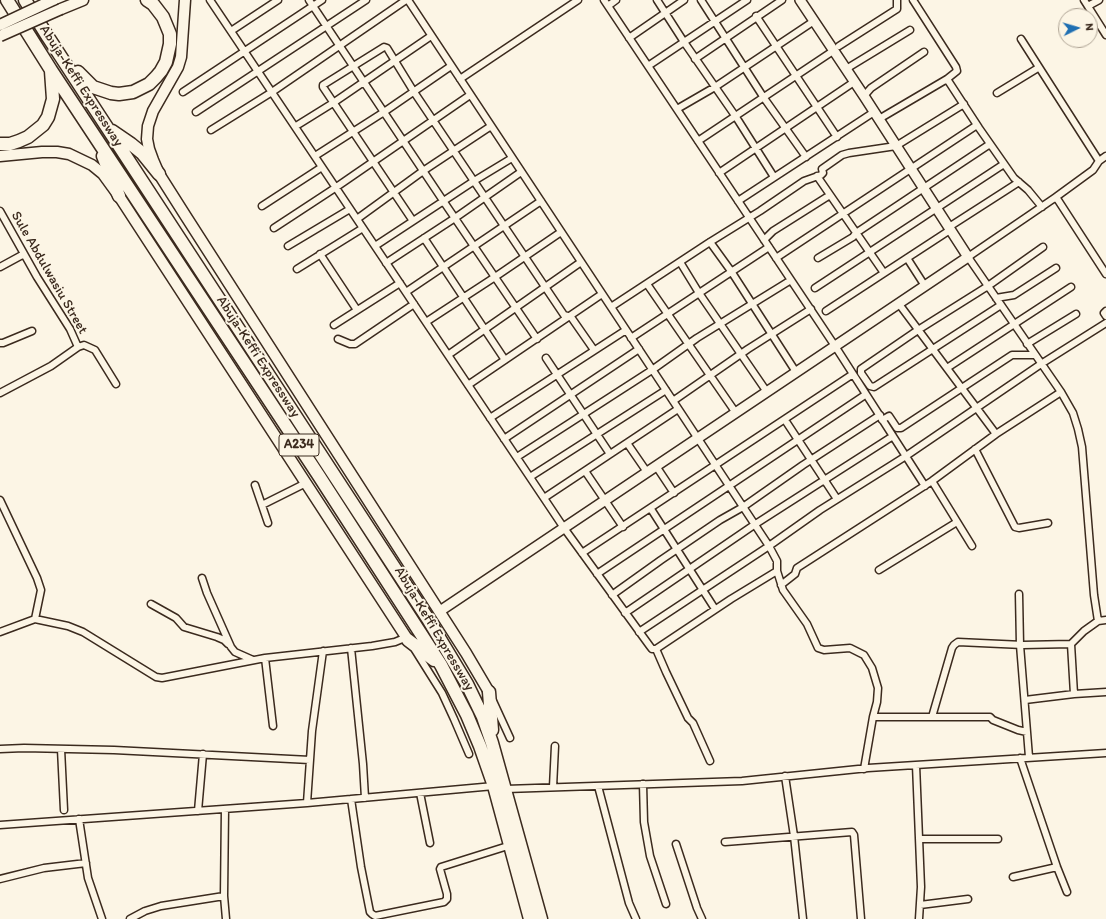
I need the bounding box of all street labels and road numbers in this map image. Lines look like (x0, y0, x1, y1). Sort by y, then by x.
street label: Abuja-Keffi Expressway (35, 22, 127, 150)
street label: Sule Abdulwasiu Street (7, 209, 91, 337)
street label: Abuja-Keffi Expressway (212, 293, 304, 421)
road number: A234 (279, 434, 319, 456)
street label: Abuja-Keffi Expressway (390, 564, 478, 694)

